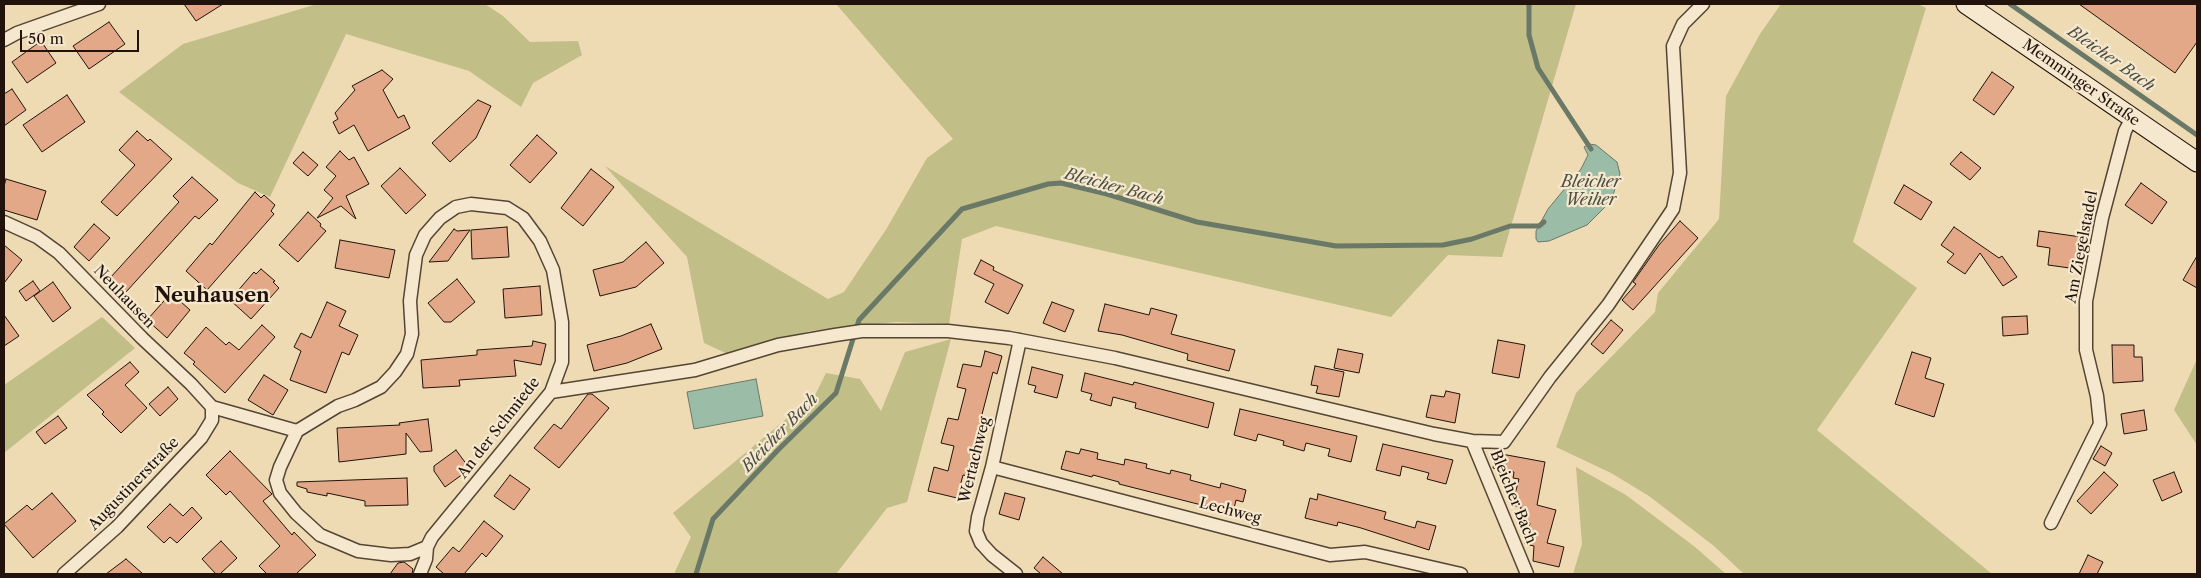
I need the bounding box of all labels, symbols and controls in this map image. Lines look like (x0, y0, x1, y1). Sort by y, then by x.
scale bar (22, 20, 141, 52)
water label: Bleicher Bach (2064, 22, 2158, 96)
text: 50 m (28, 29, 64, 48)
street label: Memminger Straße (2019, 36, 2143, 130)
water label: Bleicher Bach (1062, 165, 1166, 209)
water label: Bleicher Weiher (1561, 172, 1621, 210)
street label: Am Ziegelstadel (2062, 189, 2102, 305)
street label: Neuhausen (90, 262, 158, 332)
district label: Neuhausen (154, 284, 270, 308)
street label: An der Schmiede (454, 374, 544, 482)
water label: Bleicher Bach (738, 390, 822, 476)
street label: Wertachweg (956, 415, 994, 505)
street label: Augustinerstraße (85, 434, 183, 534)
street label: Bleicher Bach (1486, 448, 1540, 546)
street label: Lechweg (1197, 494, 1263, 528)

